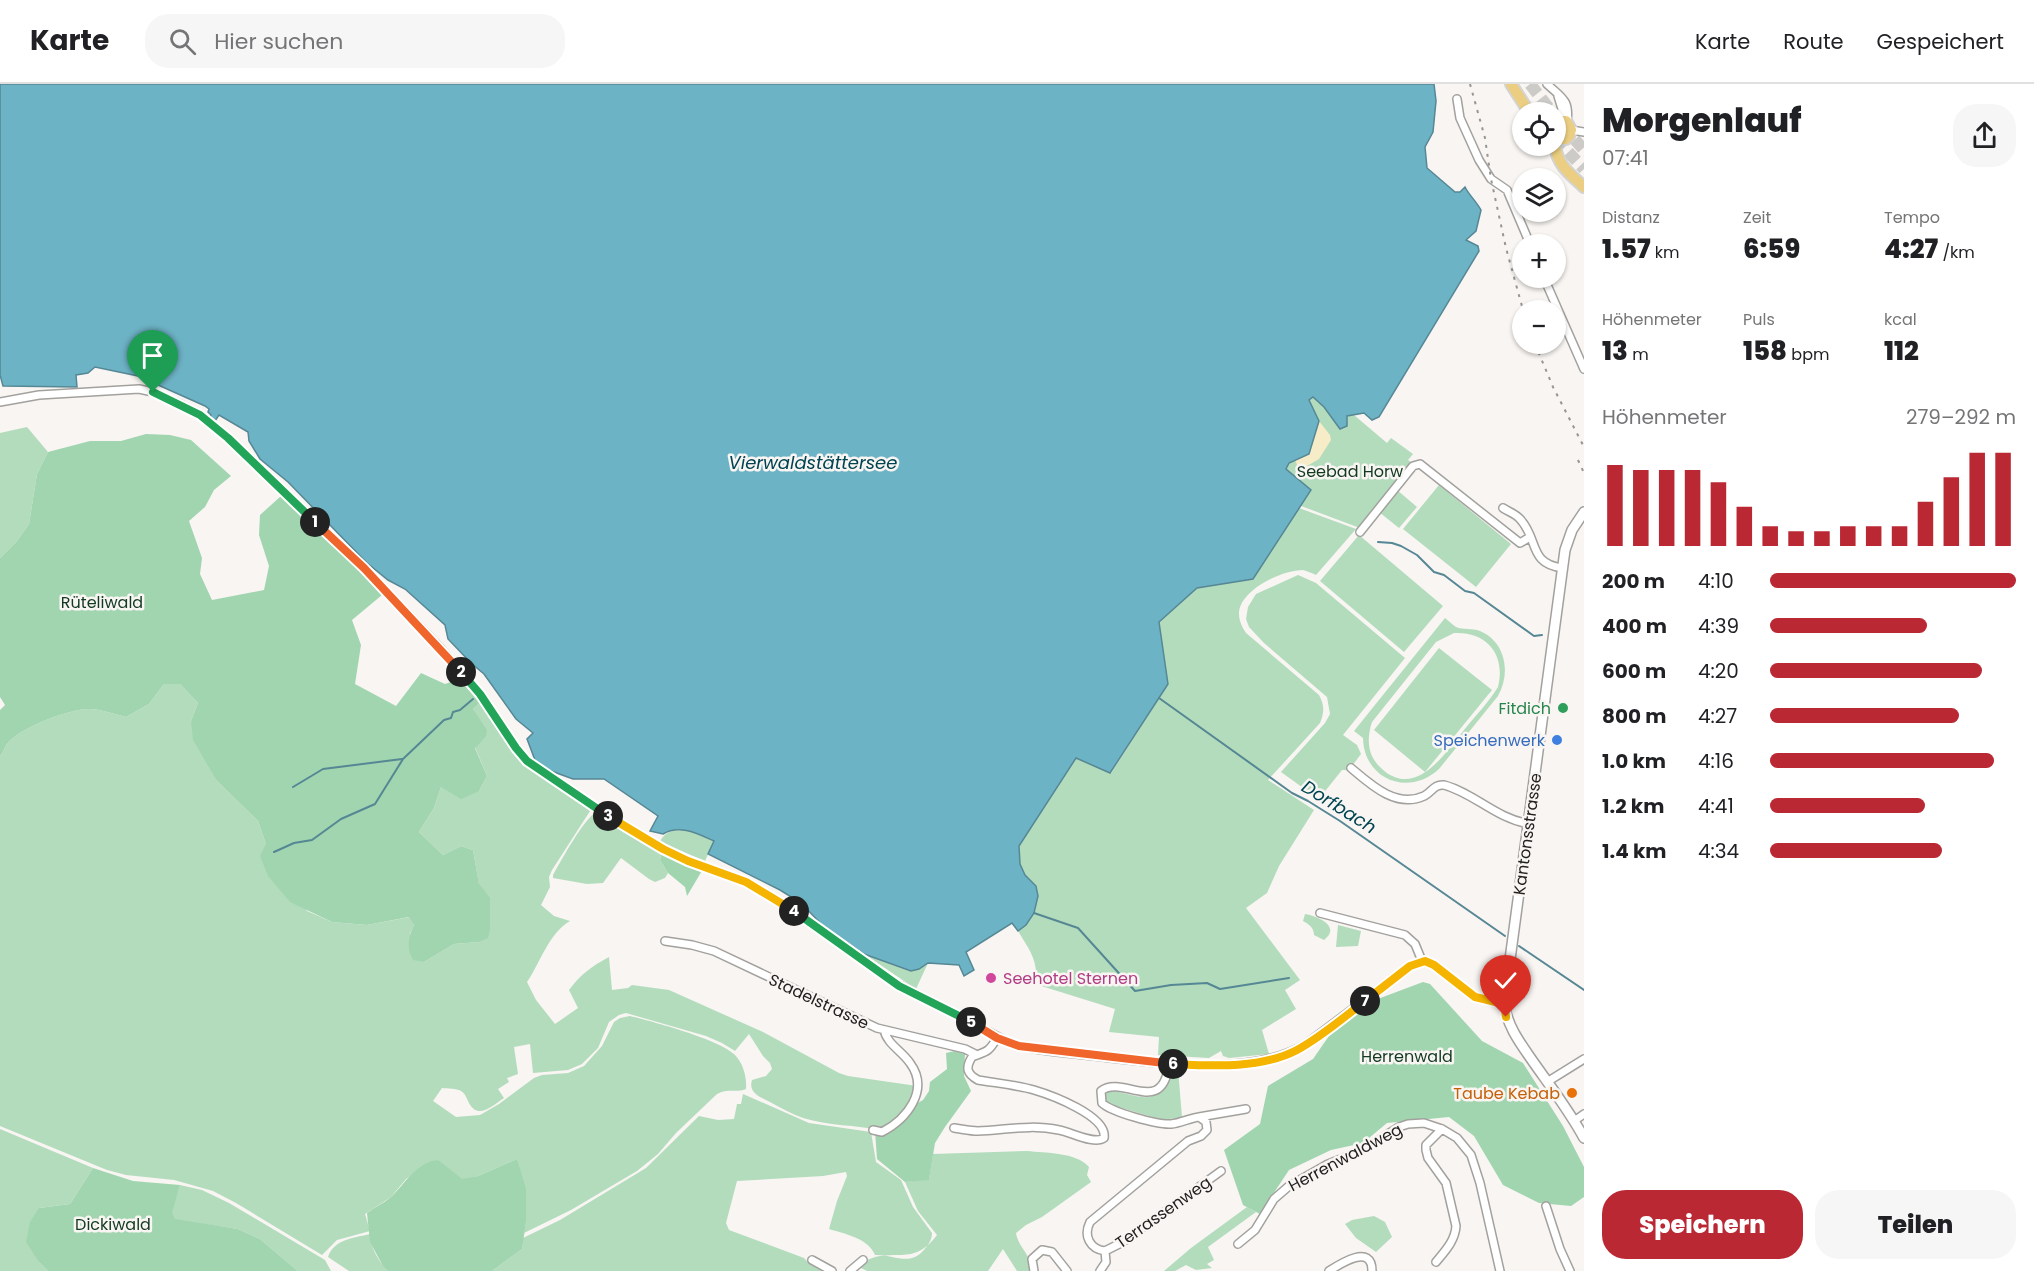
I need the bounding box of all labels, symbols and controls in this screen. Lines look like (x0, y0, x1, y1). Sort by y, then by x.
search box (145, 14, 565, 68)
text: Karte (30, 21, 109, 60)
icon: search (166, 25, 199, 58)
text: Hier suchen (214, 26, 343, 57)
text: Karte (1695, 27, 1750, 56)
text: Route (1783, 27, 1844, 56)
text: Gespeichert (1877, 27, 2004, 56)
text: Morgenlauf (1602, 97, 1802, 144)
map controls (1512, 102, 1566, 354)
button: locate (1512, 102, 1566, 156)
button: share (1953, 104, 2016, 167)
text: 07:41 (1602, 144, 1649, 172)
button: layers (1512, 168, 1566, 222)
text: Distanz (1602, 206, 1660, 229)
text: Zeit (1743, 206, 1771, 229)
text: Tempo (1884, 206, 1940, 229)
text: 1.57 (1602, 231, 1651, 267)
text: 6:59 (1743, 231, 1800, 267)
text: 4:27 (1884, 231, 1938, 267)
button: + (1512, 234, 1566, 288)
text: km (1651, 241, 1680, 264)
text: /km (1938, 241, 1975, 264)
button: − (1512, 300, 1566, 354)
text: Höhenmeter (1602, 308, 1702, 331)
text: Puls (1743, 308, 1775, 331)
text: kcal (1884, 308, 1917, 331)
pin (127, 330, 178, 392)
text: 13 (1602, 333, 1628, 369)
text: 158 (1743, 333, 1787, 369)
text: 112 (1884, 333, 1919, 369)
icon: arrive (136, 339, 169, 372)
text: m (1628, 343, 1649, 366)
text: bpm (1787, 343, 1829, 366)
text: Höhenmeter (1602, 403, 1727, 431)
text: 279–292 m (1906, 403, 2016, 431)
water label: Vierwaldstättersee (729, 450, 897, 475)
park label: Seebad Horw (1297, 460, 1403, 483)
pin: 1 (300, 507, 330, 537)
text: 1 (312, 510, 318, 533)
text: 200 m (1602, 567, 1665, 595)
text: 4:10 (1698, 567, 1734, 595)
park label: Rüteliwald (61, 591, 143, 614)
text: 400 m (1602, 612, 1667, 640)
text: 4:39 (1698, 612, 1739, 640)
pin: 2 (446, 657, 476, 687)
text: 600 m (1602, 657, 1666, 685)
text: 4:20 (1698, 657, 1739, 685)
text: 2 (456, 660, 466, 683)
place label: Fitdich (1498, 697, 1551, 720)
marker: Fitdich (1556, 701, 1570, 715)
text: 800 m (1602, 702, 1666, 730)
text: 4:27 (1698, 702, 1737, 730)
place label: Speichenwerk (1434, 729, 1546, 752)
marker: Speichenwerk (1550, 733, 1564, 747)
text: 1.0 km (1602, 747, 1666, 775)
text: 4:16 (1698, 747, 1734, 775)
street label: Kantonsstrasse (1508, 772, 1547, 897)
water label: Dorfbach (1297, 774, 1381, 839)
text: 1.2 km (1602, 792, 1664, 820)
text: 4:41 (1698, 792, 1734, 820)
pin: 3 (593, 801, 623, 831)
text: 3 (603, 804, 613, 827)
text: 1.4 km (1602, 837, 1666, 865)
text: 4:34 (1698, 837, 1739, 865)
pin: 4 (779, 896, 809, 926)
text: 4 (789, 899, 799, 922)
pin (1480, 955, 1531, 1017)
icon: check (1489, 964, 1522, 997)
place label: Seehotel Sternen (1003, 967, 1138, 990)
street label: Stadelstrasse (765, 968, 873, 1035)
marker: Seehotel Sternen (984, 971, 998, 985)
pin: 7 (1350, 986, 1380, 1016)
text: 7 (1361, 989, 1369, 1012)
pin: 5 (956, 1007, 986, 1037)
text: 5 (966, 1010, 976, 1033)
park label: Herrenwald (1361, 1045, 1453, 1068)
pin: 6 (1158, 1049, 1188, 1079)
text: 6 (1168, 1052, 1178, 1075)
place label: Taube Kebab (1453, 1082, 1560, 1105)
marker: Taube Kebab (1565, 1086, 1579, 1100)
street label: Herrenwaldweg (1284, 1118, 1406, 1197)
street label: Terrassenweg (1111, 1171, 1216, 1254)
button: Speichern (1602, 1190, 1803, 1259)
button: Teilen (1815, 1190, 2016, 1259)
park label: Dickiwald (75, 1213, 151, 1236)

